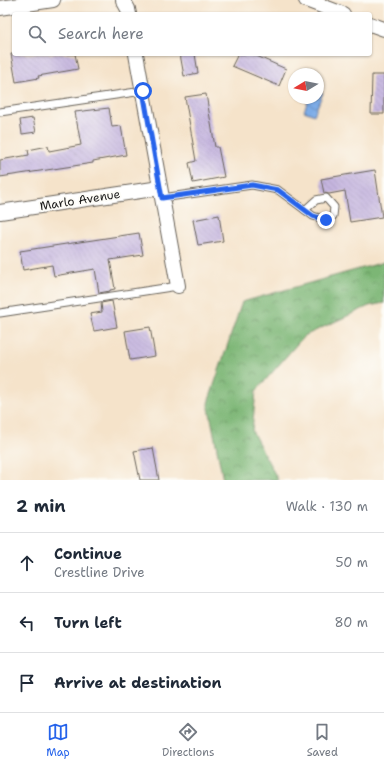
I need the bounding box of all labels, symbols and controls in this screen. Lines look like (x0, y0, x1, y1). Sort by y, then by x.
search box (12, 12, 372, 56)
icon: search (26, 23, 48, 45)
text: Search here (58, 24, 144, 44)
north arrow (288, 68, 324, 104)
route start (134, 82, 152, 100)
street label: Marlo Avenue (39, 186, 122, 214)
route end (317, 211, 335, 229)
text: 2 min (16, 495, 66, 517)
text: Walk · 130 m (286, 498, 368, 515)
text: Continue (54, 544, 122, 564)
icon: ahead (16, 552, 38, 574)
text: 50 m (335, 554, 368, 571)
text: Crestline Drive (54, 564, 145, 581)
icon: left (16, 612, 38, 634)
text: Turn left (54, 613, 122, 633)
text: 80 m (334, 614, 368, 631)
icon: arrive (16, 672, 38, 694)
text: Arrive at destination (54, 673, 222, 693)
tab: Map (46, 721, 70, 760)
tab: Directions (162, 721, 214, 760)
tab: Saved (307, 721, 338, 760)

